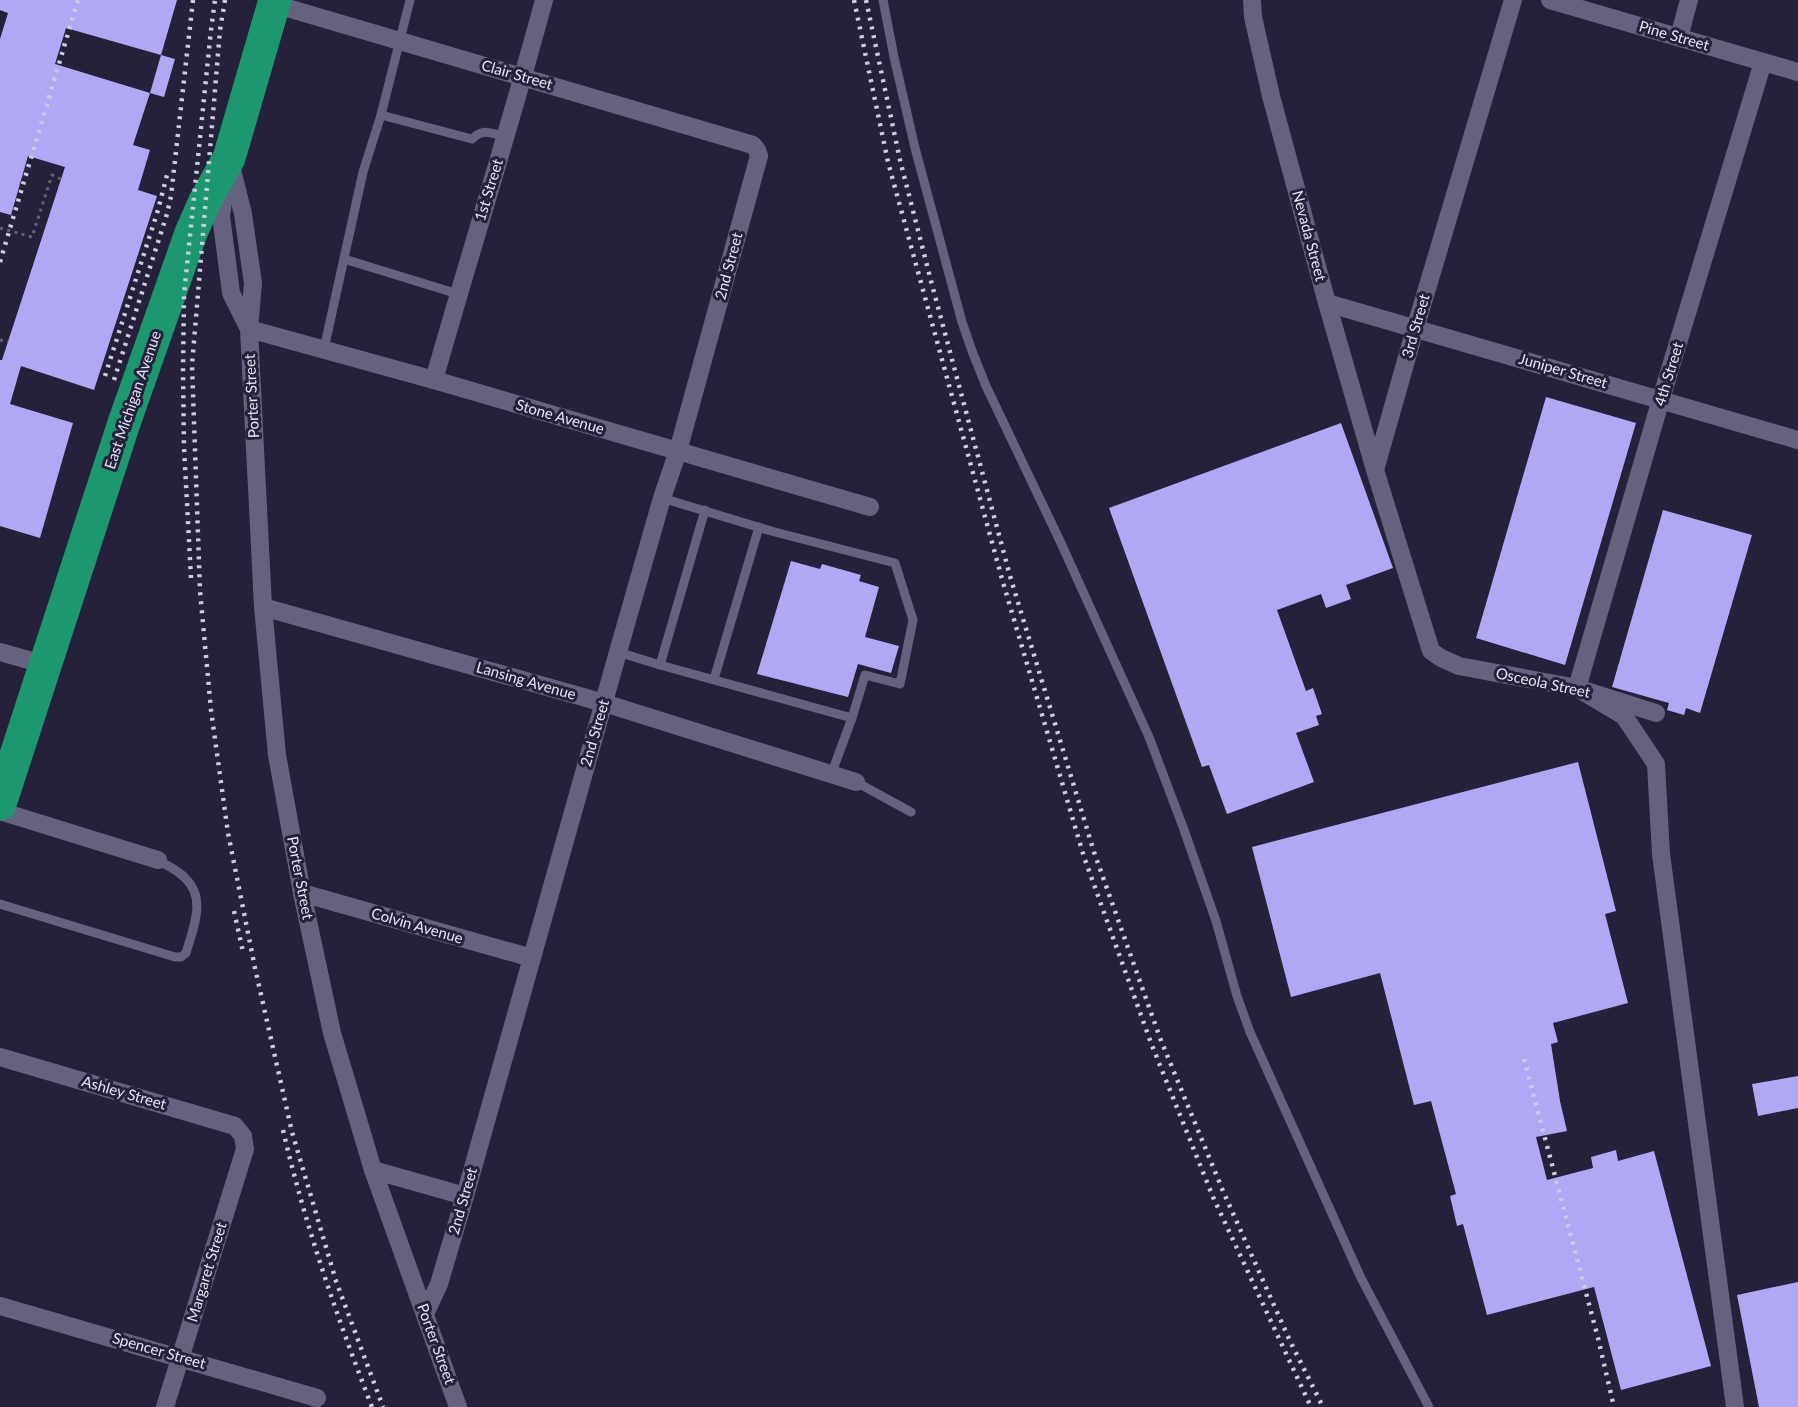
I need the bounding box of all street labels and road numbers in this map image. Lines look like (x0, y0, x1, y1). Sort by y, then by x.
street label: Pine Street (1637, 16, 1712, 54)
street label: Clair Street (480, 55, 555, 93)
street label: 1st Street (470, 156, 506, 223)
street label: Nevada Street (1289, 188, 1331, 284)
street label: 2nd Street (710, 230, 746, 301)
street label: 3rd Street (1397, 291, 1433, 360)
street label: East Michigan Avenue (100, 328, 164, 471)
street label: 4th Street (1650, 339, 1686, 408)
street label: Juniper Street (1517, 349, 1610, 391)
street label: Porter Street (240, 353, 262, 439)
street label: Stone Avenue (514, 395, 607, 437)
street label: Lansing Avenue (474, 657, 578, 703)
street label: Osceola Street (1494, 663, 1593, 701)
street label: 2nd Street (576, 697, 612, 768)
street label: Porter Street (284, 835, 318, 922)
street label: Colvin Avenue (369, 903, 465, 947)
street label: Ashley Street (80, 1071, 169, 1113)
street label: 2nd Street (444, 1165, 480, 1236)
street label: Margaret Street (182, 1219, 230, 1324)
street label: Porter Street (414, 1301, 460, 1387)
street label: Spencer Street (111, 1328, 209, 1372)

